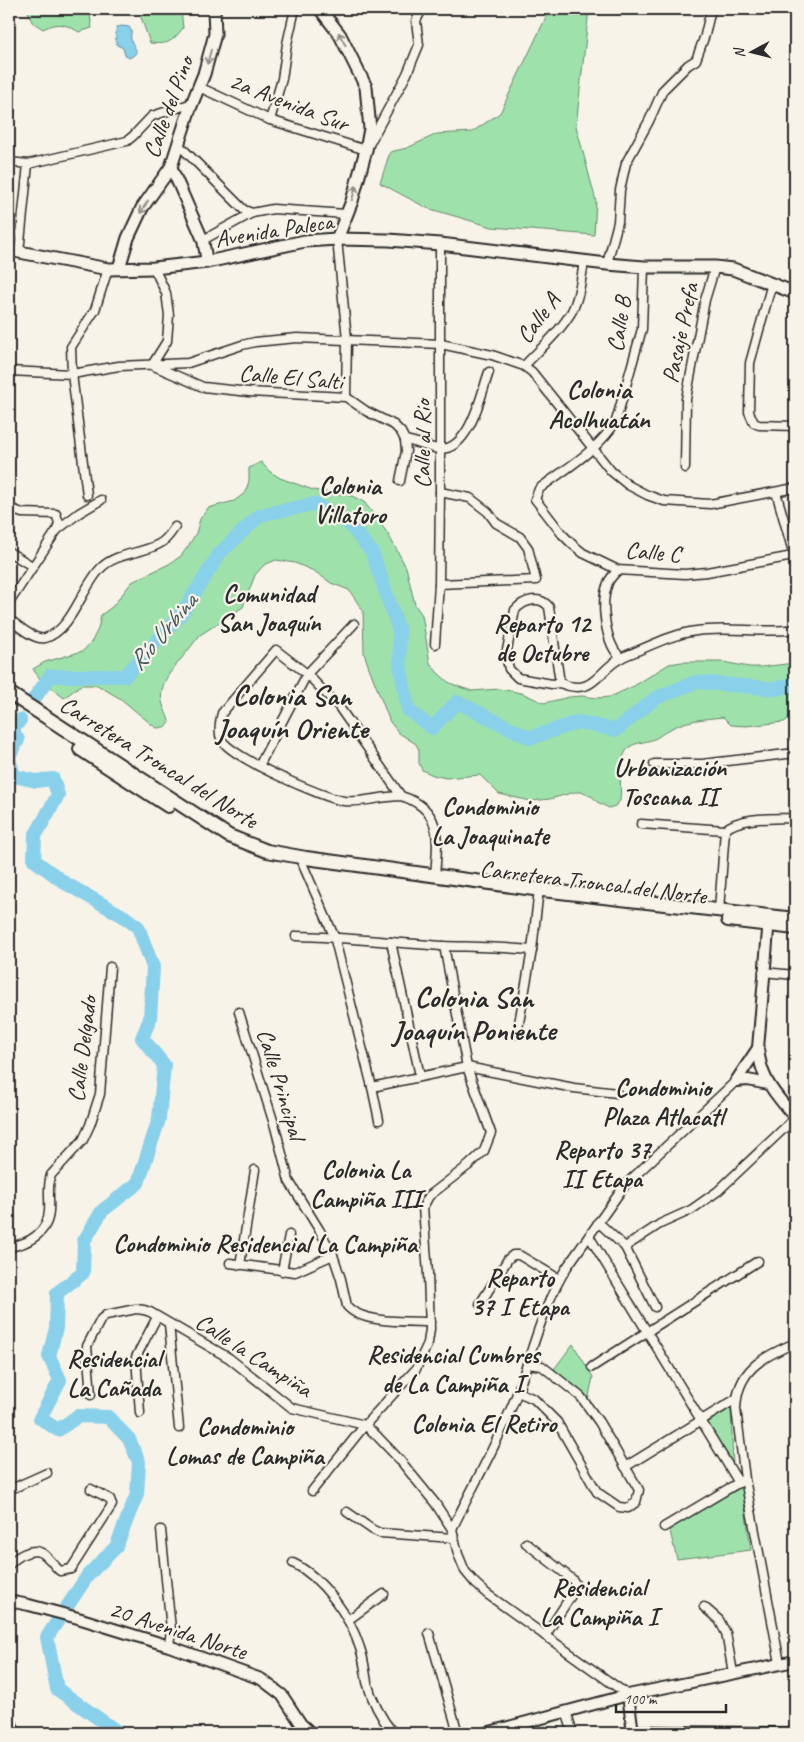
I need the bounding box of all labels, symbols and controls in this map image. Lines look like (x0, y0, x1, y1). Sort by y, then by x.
north arrow (726, 28, 776, 78)
one-way arrow (337, 31, 347, 46)
text: N (730, 46, 749, 59)
one-way arrow (204, 48, 213, 64)
street label: Calle del Pino (136, 50, 201, 162)
street label: 2a Avenida Sur (225, 66, 355, 139)
one-way arrow (350, 186, 360, 202)
one-way arrow (138, 200, 148, 214)
street label: Avenida Paleca (213, 206, 337, 254)
street label: Pasaje Prefa (655, 279, 705, 386)
street label: Calle A (509, 286, 567, 349)
street label: Calle B (600, 292, 638, 354)
street label: Calle El Salti (238, 358, 347, 397)
district label: Colonia Acolhuatán (548, 373, 651, 436)
street label: Calle al Rio (407, 397, 437, 489)
district label: Colonia Villatoro (314, 470, 388, 531)
street label: Calle C (624, 535, 685, 570)
district label: Comunidad San Joaquín (217, 578, 322, 639)
water label: Río Urbina (121, 584, 206, 677)
district label: Reparto 12 de Octubre (494, 608, 593, 669)
district label: Colonia San Joaquín Oriente (214, 677, 370, 747)
street label: Carretera Troncal del Norte (54, 689, 265, 836)
district label: Urbanización Toscana II (614, 752, 728, 813)
district label: Condominio La Joaquinate (431, 791, 551, 852)
street label: Carretera Troncal del Norte (478, 853, 710, 911)
district label: Colonia San Joaquín Poniente (390, 979, 558, 1049)
street label: Calle Delgado (61, 992, 104, 1104)
street label: Calle Principal (250, 1025, 313, 1147)
district label: Condominio Plaza Atlacatl (603, 1072, 728, 1133)
district label: Reparto 37 II Etapa (554, 1134, 653, 1195)
district label: Colonia La Campiña III (310, 1154, 426, 1215)
district label: Condominio Residencial La Campiña (113, 1228, 419, 1260)
district label: Reparto 37 I Etapa (471, 1262, 571, 1323)
street label: Calle la Campiña (190, 1306, 319, 1405)
district label: Residencial Cumbres de La Campiña I (367, 1339, 542, 1400)
district label: Residencial La Cañada (67, 1343, 166, 1404)
district label: Colonia El Retiro (412, 1408, 558, 1440)
district label: Condominio Lomas de Campiña (166, 1411, 326, 1472)
district label: Residencial La Campiña I (540, 1572, 664, 1633)
street label: 20 Avenida Norte (106, 1594, 253, 1667)
scale bar (616, 1682, 726, 1714)
text: 100 m (624, 1690, 658, 1709)

